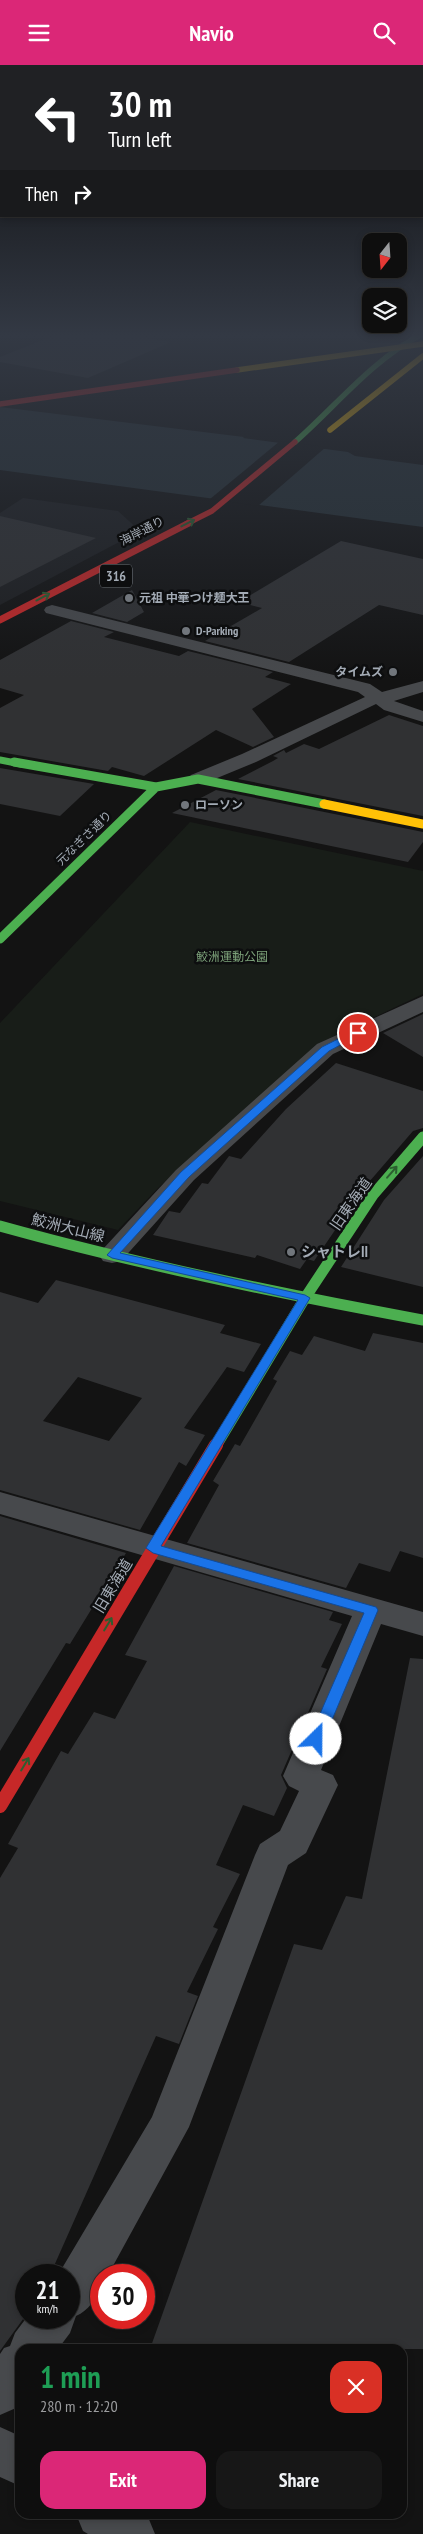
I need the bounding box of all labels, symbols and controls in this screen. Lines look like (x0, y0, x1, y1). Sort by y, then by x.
icon: menu (25, 19, 53, 47)
text: Navio (189, 19, 234, 47)
icon: search (370, 19, 398, 47)
text: 30 m (108, 81, 172, 127)
icon: left (25, 85, 90, 150)
text: Turn left (108, 125, 172, 153)
icon: right (68, 180, 96, 208)
text: Then (25, 182, 58, 206)
north arrow (362, 233, 408, 277)
map controls (362, 233, 407, 333)
button: layers (362, 288, 407, 333)
street label: 海岸通り (117, 513, 167, 548)
one-way arrow (180, 518, 195, 528)
road number: 316 (100, 565, 132, 587)
place label: 元祖 中華つけ麺大王 (139, 590, 249, 605)
one-way arrow (35, 592, 50, 601)
marker: 元祖 中華つけ麺大王 (123, 592, 135, 604)
place label: D-Parking (196, 623, 238, 638)
marker: D-Parking (180, 625, 192, 637)
place label: タイムズ (335, 664, 383, 679)
marker: タイムズ (387, 666, 399, 678)
place label: ローソン (195, 797, 243, 812)
marker: ローソン (179, 799, 191, 811)
street label: 元なぎさ通り (53, 807, 115, 868)
park label: 鮫洲運動公園 (196, 949, 268, 964)
pin (337, 1012, 379, 1054)
icon: arrive (344, 1019, 372, 1047)
one-way arrow (387, 1166, 398, 1179)
street label: 旧東海道 (326, 1174, 376, 1234)
street label: 鮫洲大山線 (29, 1209, 107, 1246)
place label: シャトレII (301, 1242, 368, 1261)
marker: シャトレII (285, 1246, 297, 1258)
street label: 旧東海道 (89, 1555, 136, 1616)
one-way arrow (103, 1618, 113, 1632)
position arrow (289, 1712, 341, 1764)
one-way arrow (20, 1757, 30, 1771)
speed limit sign: 30 (90, 2264, 155, 2329)
text: 21 (36, 2274, 59, 2306)
text: km/h (37, 2301, 58, 2316)
text: 1 min (40, 2357, 101, 2396)
button: close (330, 2361, 382, 2413)
text: 280 m · 12:20 (40, 2396, 118, 2416)
button: Exit (40, 2451, 206, 2509)
button: Share (216, 2451, 382, 2509)

